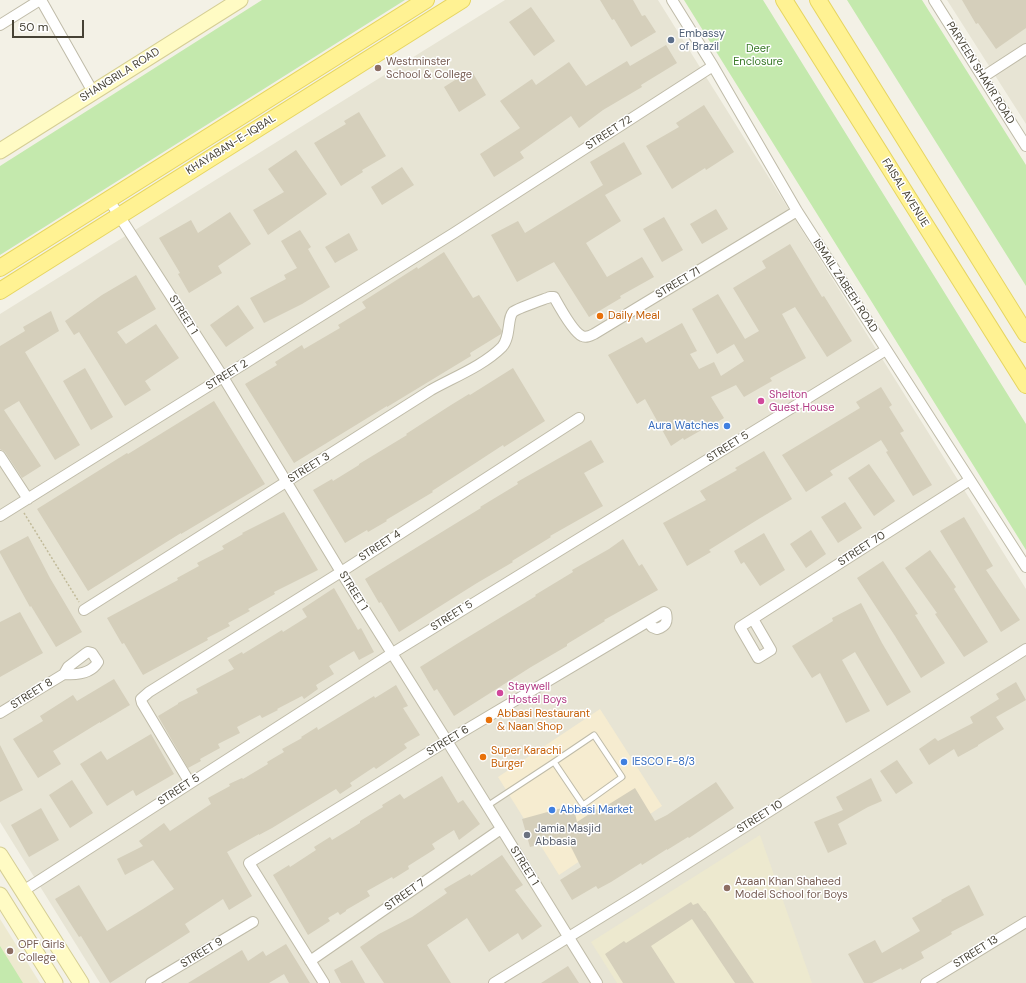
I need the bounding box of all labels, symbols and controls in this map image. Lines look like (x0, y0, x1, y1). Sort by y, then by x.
scale bar (14, 12, 86, 38)
text: 50 m (19, 19, 48, 35)
street label: PARVEEN SHAKIR ROAD (943, 19, 1017, 127)
place label: Embassy of Brazil (679, 27, 725, 53)
marker: Embassy of Brazil (666, 35, 676, 45)
park label: Deer Enclosure (733, 42, 783, 68)
street label: SHANGRILA ROAD (78, 45, 162, 105)
place label: Westminster School & College (386, 55, 472, 81)
marker: Westminster School & College (373, 63, 383, 73)
street label: KHAYABAN-E-IQBAL (184, 112, 278, 178)
street label: STREET 72 (583, 113, 635, 153)
street label: FAISAL AVENUE (879, 156, 931, 230)
street label: ISMAIL ZABEEH ROAD (810, 237, 880, 335)
street label: STREET 71 (653, 265, 703, 301)
street label: STREET 1 (166, 293, 200, 337)
place label: Daily Meal (608, 309, 660, 323)
marker: Daily Meal (595, 311, 605, 321)
street label: STREET 2 (204, 357, 250, 393)
place label: Shelton Guest House (769, 388, 834, 414)
marker: Shelton Guest House (756, 396, 766, 406)
place label: Aura Watches (648, 419, 719, 433)
marker: Aura Watches (722, 421, 732, 431)
street label: STREET 5 (705, 429, 751, 465)
street label: STREET 3 (286, 450, 332, 486)
street label: STREET 4 (357, 528, 403, 564)
street label: STREET 70 (836, 529, 888, 569)
street label: STREET 1 (336, 569, 370, 613)
street label: STREET 5 (429, 598, 475, 634)
street label: STREET 8 (9, 676, 55, 712)
place label: Staywell Hostel Boys (508, 680, 567, 706)
marker: Staywell Hostel Boys (495, 688, 505, 698)
place label: Abbasi Restaurant & Naan Shop (497, 707, 590, 733)
marker: Abbasi Restaurant & Naan Shop (484, 715, 494, 725)
street label: STREET 6 (424, 723, 472, 759)
place label: Super Karachi Burger (491, 744, 561, 770)
marker: Super Karachi Burger (478, 752, 488, 762)
place label: IESCO F-8/3 (632, 755, 695, 769)
marker: IESCO F-8/3 (619, 757, 629, 767)
street label: STREET 5 (156, 772, 202, 808)
street label: STREET 10 (735, 798, 785, 836)
place label: Abbasi Market (560, 803, 633, 817)
marker: Abbasi Market (547, 805, 557, 815)
place label: Jamia Masjid Abbasia (535, 822, 601, 848)
marker: Jamia Masjid Abbasia (522, 830, 532, 840)
street label: STREET 1 (507, 844, 541, 888)
place label: Azaan Khan Shaheed Model School for Boys (735, 875, 848, 901)
street label: STREET 7 (382, 876, 428, 914)
marker: Azaan Khan Shaheed Model School for Boys (722, 883, 732, 893)
street label: STREET 13 (951, 933, 1001, 971)
street label: STREET 9 (178, 935, 226, 971)
place label: OPF Girls College (18, 938, 65, 964)
marker: OPF Girls College (5, 946, 15, 956)

